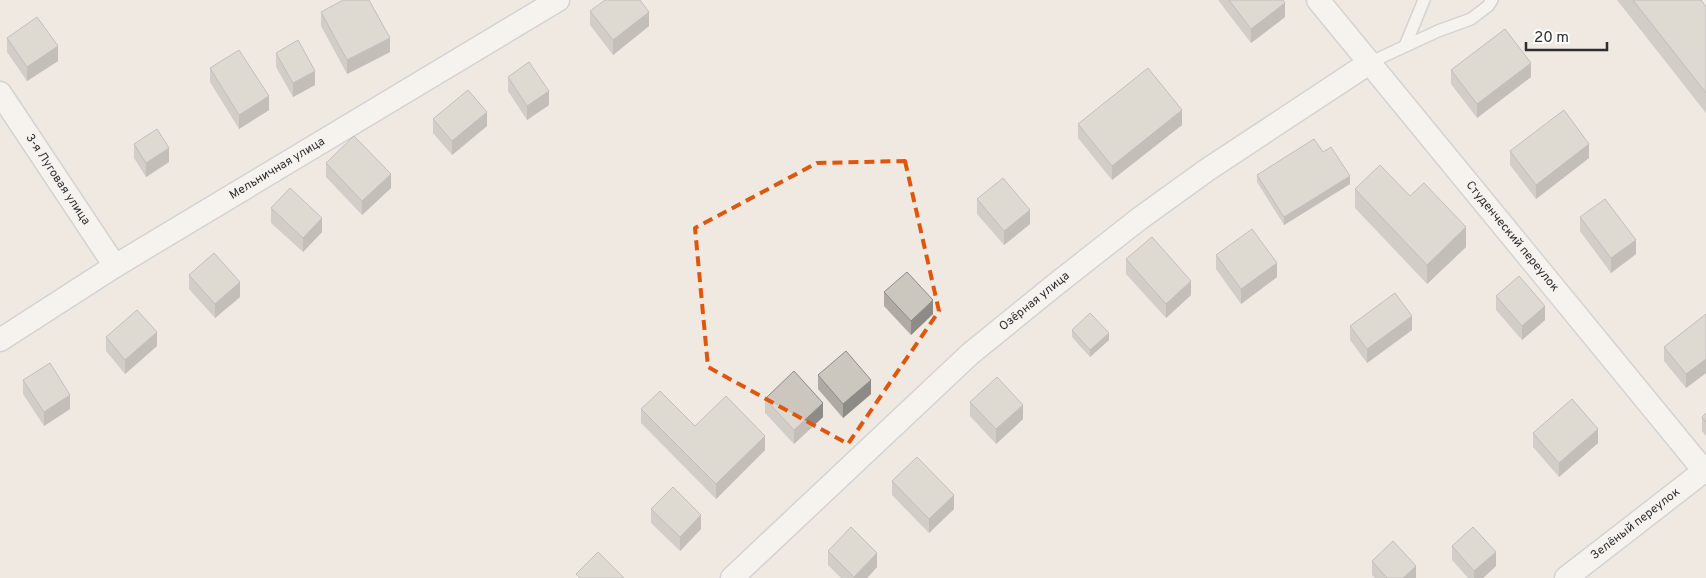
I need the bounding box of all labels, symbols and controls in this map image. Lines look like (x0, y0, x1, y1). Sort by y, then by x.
scale bar (1526, 20, 1607, 52)
text: 20 m (1534, 29, 1569, 48)
street label: 3-я Луговая улица (22, 131, 94, 228)
street label: Мельничная улица (227, 134, 328, 203)
street label: Студенческий переулок (1462, 178, 1562, 295)
street label: Озёрная улица (996, 268, 1073, 335)
street label: Зелёный переулок (1588, 484, 1684, 564)

